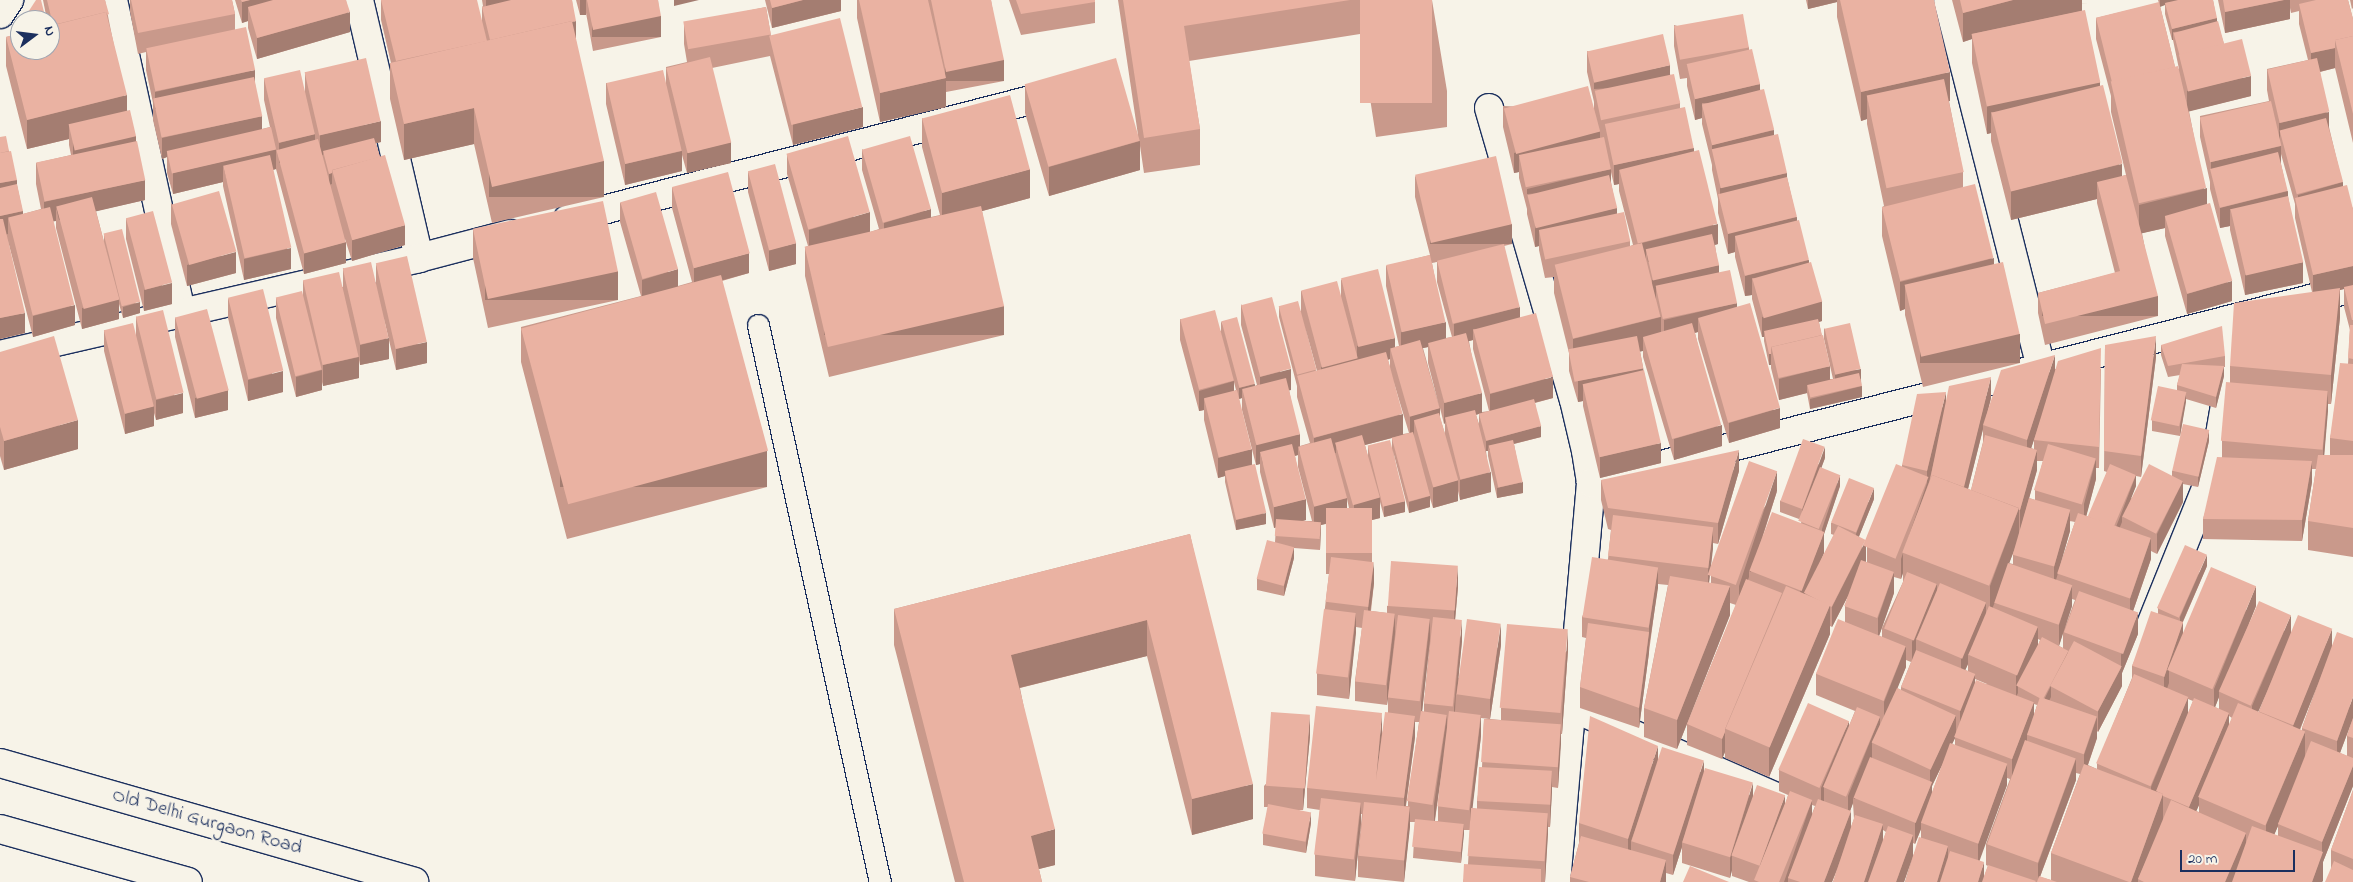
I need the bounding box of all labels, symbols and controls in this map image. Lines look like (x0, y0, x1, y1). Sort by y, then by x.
north arrow (10, 10, 60, 60)
text: N (38, 24, 60, 39)
street label: Old Delhi Gurgaon Road (109, 783, 305, 861)
scale bar (2183, 840, 2298, 872)
text: 20 m (2188, 848, 2217, 870)

